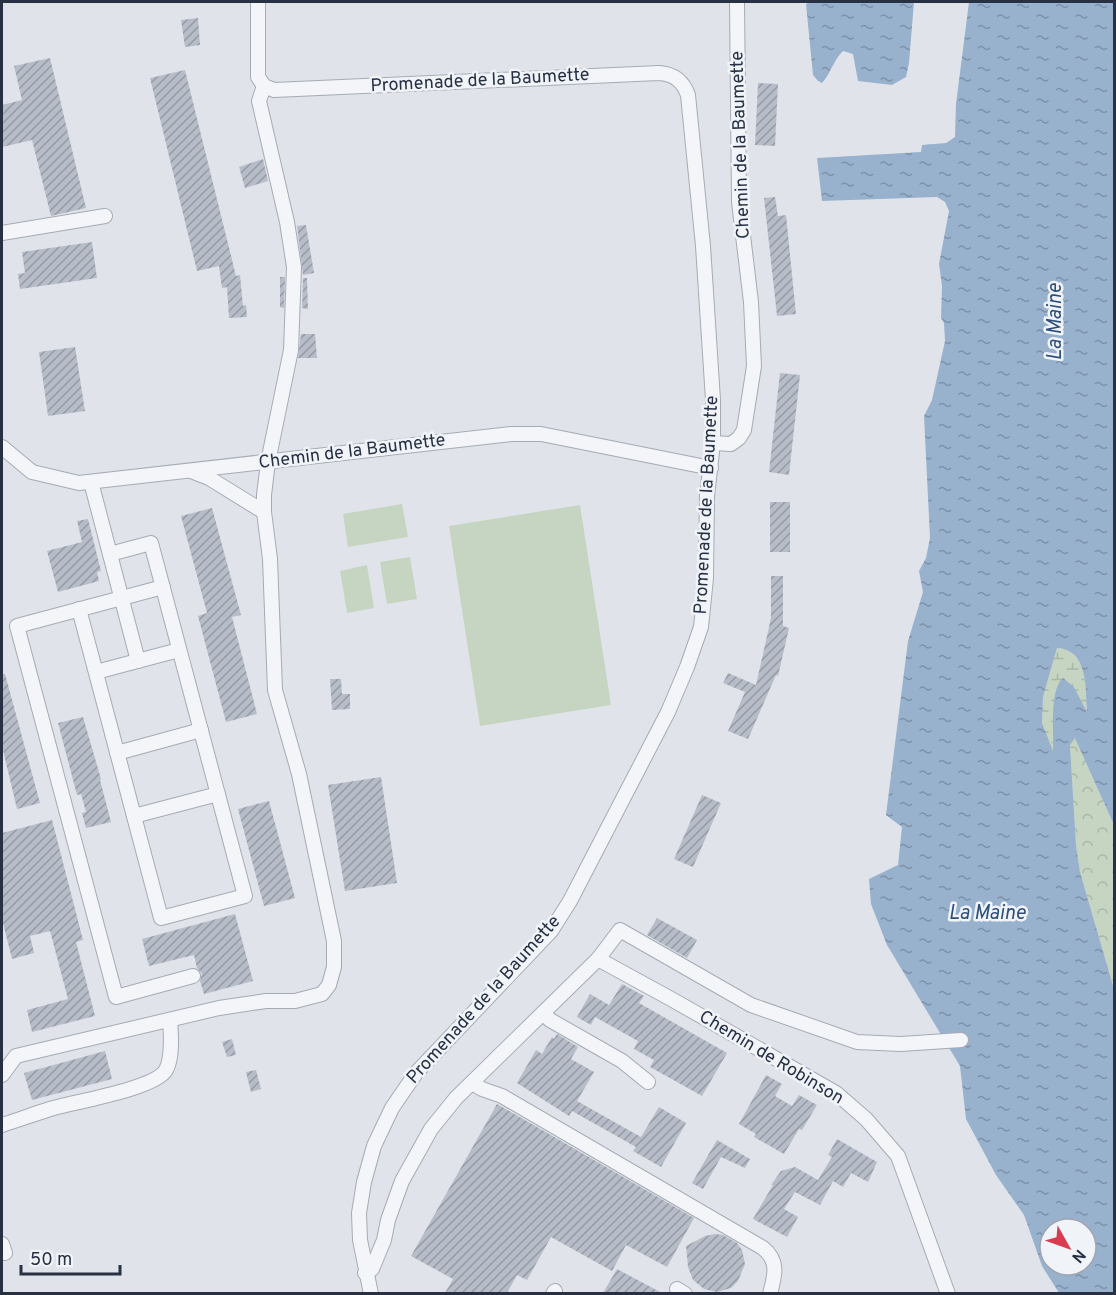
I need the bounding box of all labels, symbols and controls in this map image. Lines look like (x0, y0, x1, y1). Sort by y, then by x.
street label: Chemin de la Baumette (726, 51, 756, 239)
street label: Promenade de la Baumette (370, 64, 590, 98)
water label: La Maine (1043, 283, 1069, 360)
street label: Promenade de la Baumette (690, 395, 724, 615)
street label: Chemin de la Baumette (257, 429, 447, 475)
water label: La Maine (949, 901, 1026, 927)
street label: Promenade de la Baumette (402, 911, 566, 1089)
street label: Chemin de Robinson (694, 1006, 848, 1110)
north arrow (1038, 1217, 1098, 1277)
scale bar (21, 1238, 120, 1276)
text: N (1067, 1245, 1089, 1266)
text: 50 m (30, 1249, 72, 1272)

